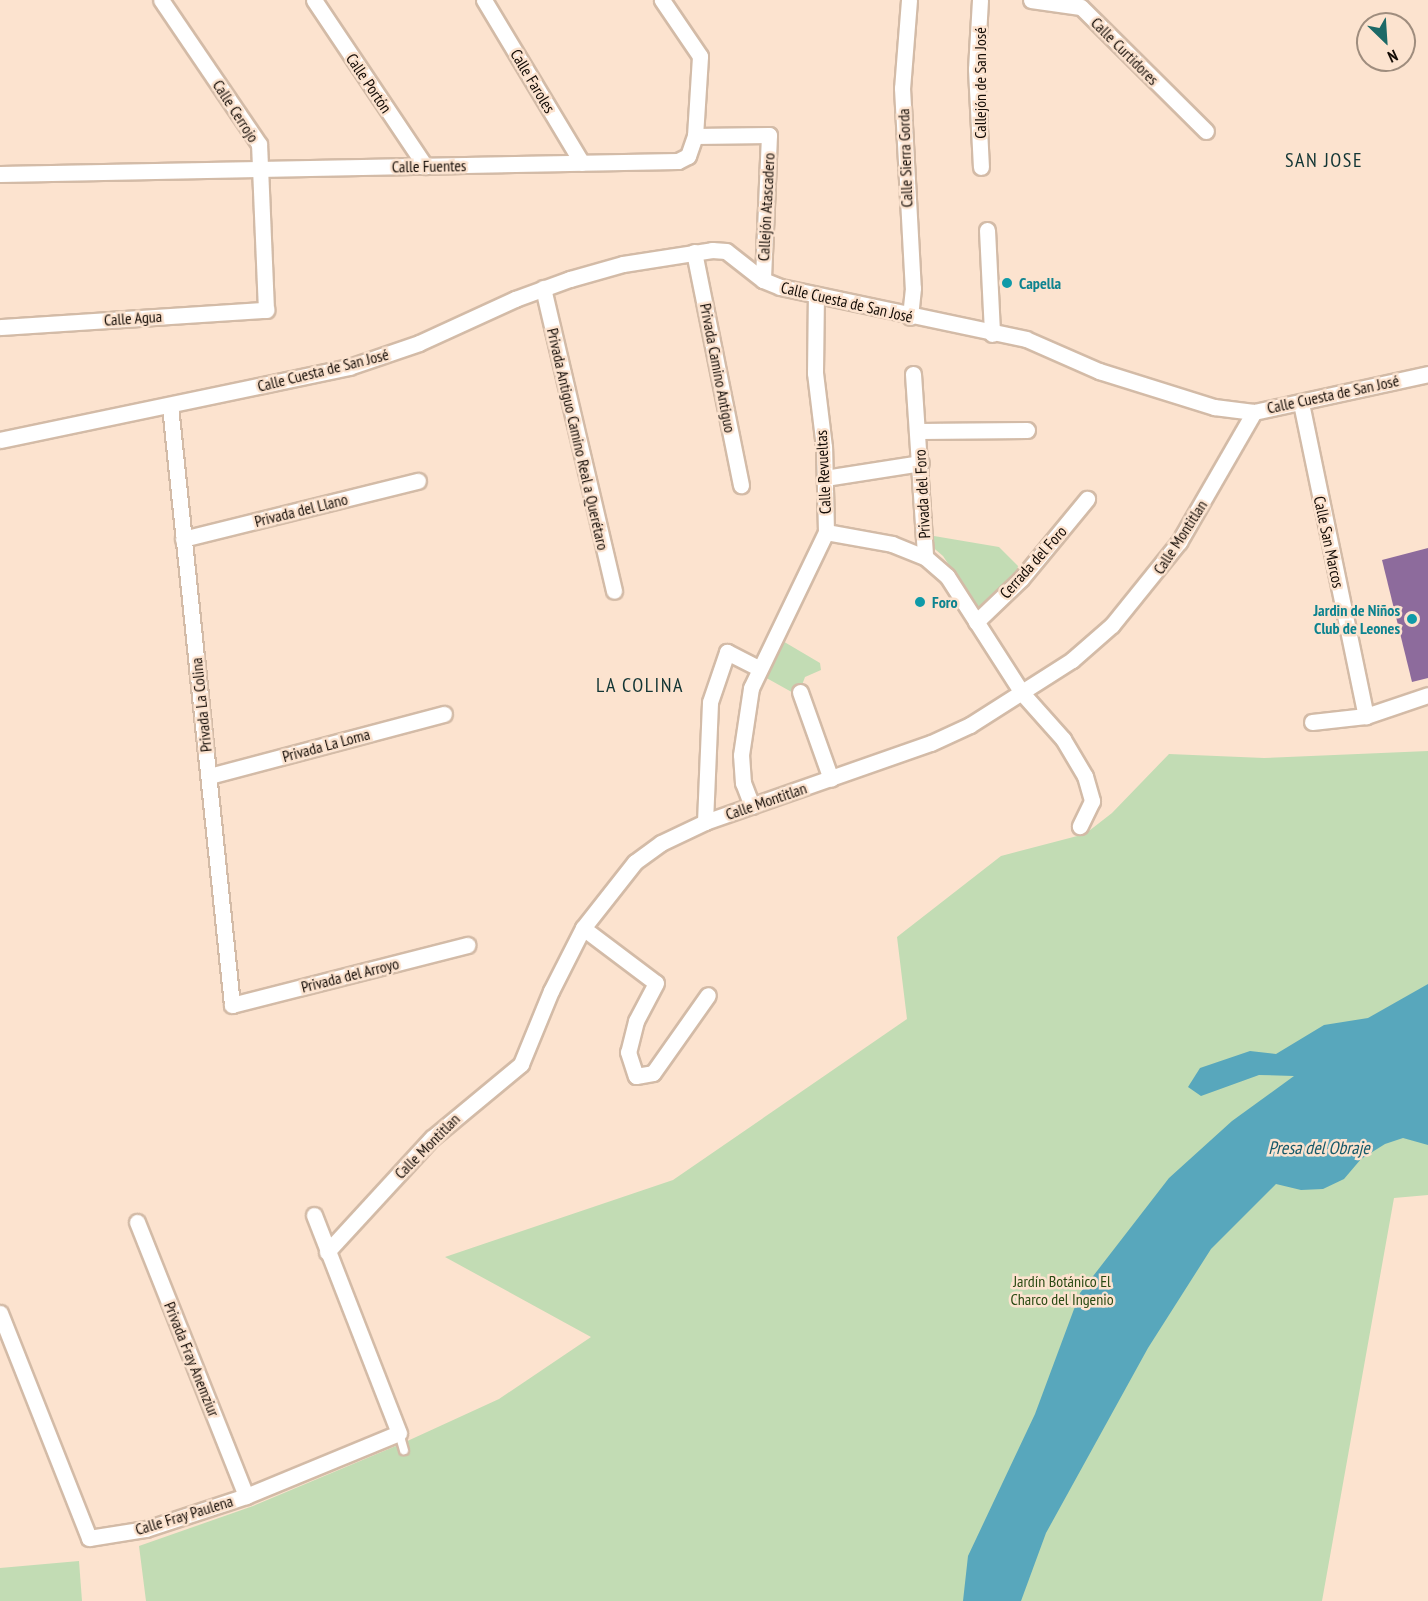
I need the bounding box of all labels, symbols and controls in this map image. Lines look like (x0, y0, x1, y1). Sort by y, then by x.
north arrow (1356, 12, 1416, 72)
street label: Calle Curtidores (1087, 13, 1163, 89)
street label: Callejón de San José (970, 27, 990, 139)
street label: Calle Faroles (506, 46, 560, 116)
text: N (1385, 46, 1401, 67)
street label: Calle Portón (342, 50, 396, 116)
street label: Calle Cerrojo (209, 76, 263, 146)
street label: Calle Sierra Gorda (894, 108, 916, 208)
district label: SAN JOSE (1285, 148, 1363, 172)
street label: Callejón Atascadero (754, 152, 778, 262)
street label: Calle Fuentes (392, 156, 466, 176)
place label: Capella (1019, 273, 1061, 293)
marker: Capella (1000, 276, 1014, 290)
street label: Calle Cuesta de San José (779, 278, 915, 326)
street label: Privada Camino Antiguo (696, 301, 740, 435)
street label: Calle Agua (103, 306, 163, 330)
street label: Privada Antiguo Camino Real a Querétaro (543, 326, 613, 552)
street label: Calle Cuesta de San José (255, 344, 391, 396)
street label: Calle Cuesta de San José (1265, 371, 1401, 417)
street label: Calle Revueltas (811, 430, 835, 514)
street label: Privada del Foro (910, 449, 934, 539)
street label: Privada del Llano (252, 489, 350, 531)
street label: Calle San Marcos (1310, 494, 1348, 590)
street label: Calle Montitlan (1149, 496, 1211, 578)
street label: Cerrada del Foro (995, 522, 1071, 602)
place label: Foro (932, 592, 958, 612)
marker: Foro (913, 595, 927, 609)
place label: Jardin de Niños Club de Leones (1314, 600, 1400, 638)
marker: Jardin de Niños Club de Leones (1405, 612, 1419, 626)
street label: Privada La Colina (187, 657, 215, 753)
district label: LA COLINA (596, 673, 684, 697)
street label: Privada La Loma (280, 724, 372, 766)
street label: Calle Montitlan (723, 778, 809, 824)
street label: Privada del Arroyo (299, 954, 401, 996)
street label: Calle Montitlan (390, 1109, 464, 1183)
water label: Presa del Obraje (1268, 1137, 1370, 1159)
park label: Jardín Botánico El Charco del Ingenio (1010, 1271, 1114, 1309)
street label: Privada Fray Anemziur (160, 1298, 224, 1420)
street label: Calle Fray Paulena (133, 1491, 235, 1539)

